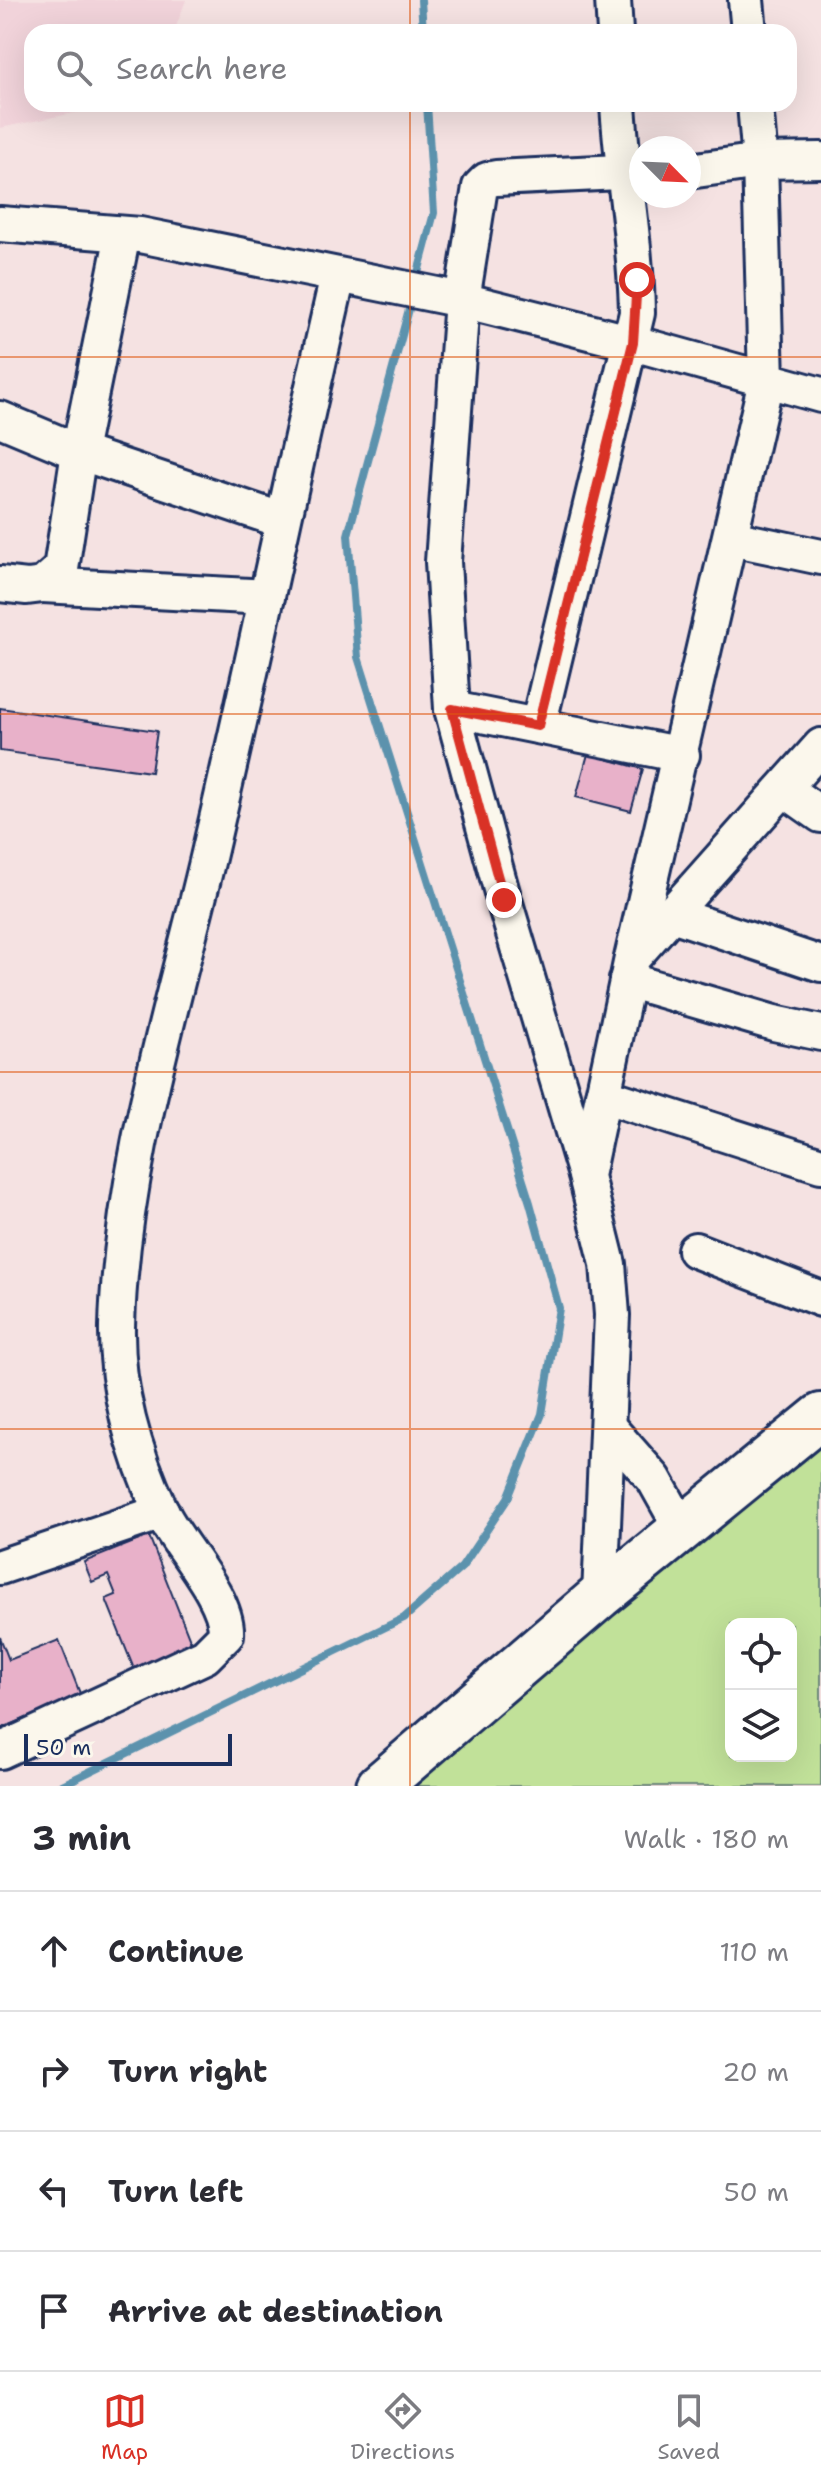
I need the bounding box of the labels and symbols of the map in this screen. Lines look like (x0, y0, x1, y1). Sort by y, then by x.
north arrow (629, 136, 701, 208)
route start (619, 262, 655, 298)
route end (486, 882, 522, 918)
scale bar (24, 1730, 232, 1766)

